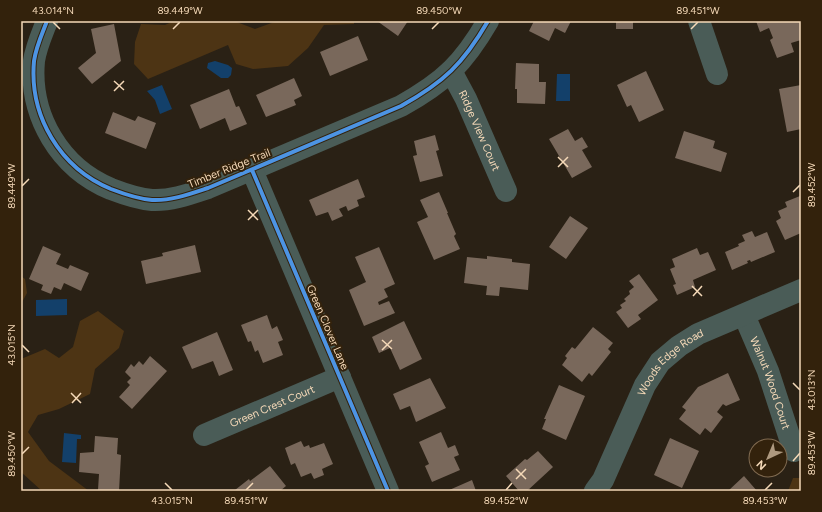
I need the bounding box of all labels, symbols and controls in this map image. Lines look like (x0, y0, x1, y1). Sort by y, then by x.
text: 43.014°N (32, 4, 74, 17)
text: 89.449°W (157, 4, 203, 17)
text: 89.450°W (416, 4, 462, 17)
text: 89.451°W (676, 4, 720, 17)
street label: Ridge View Court (455, 88, 502, 173)
street label: Timber Ridge Trail (186, 146, 272, 191)
text: 89.452°W (805, 162, 818, 207)
text: 89.449°W (5, 163, 18, 209)
street label: Green Clover Lane (304, 283, 351, 372)
text: 43.015°N (5, 324, 18, 366)
street label: Woods Edge Road (635, 326, 705, 398)
street label: Walnut Wood Court (747, 335, 793, 431)
text: 43.013°N (805, 369, 818, 411)
street label: Green Crest Court (228, 383, 317, 430)
text: 89.453°W (805, 430, 818, 475)
text: 89.450°W (5, 431, 18, 477)
north arrow (748, 438, 788, 478)
text: N (754, 457, 769, 472)
text: 43.015°N (151, 494, 193, 507)
text: 89.451°W (224, 494, 268, 507)
text: 89.452°W (484, 494, 529, 507)
text: 89.453°W (743, 494, 788, 507)

